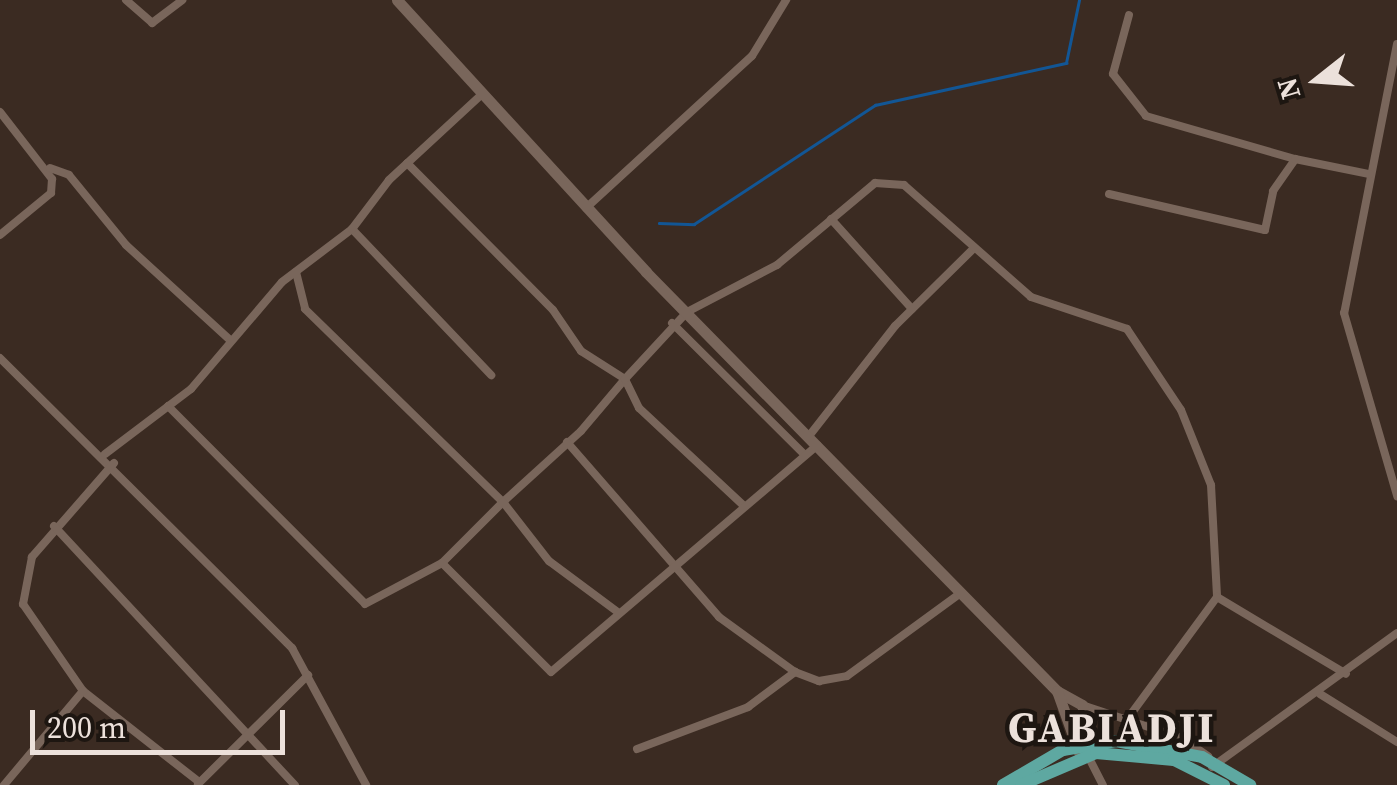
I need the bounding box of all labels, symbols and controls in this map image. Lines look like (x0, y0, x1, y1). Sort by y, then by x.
north arrow (1267, 30, 1367, 130)
text: N (1267, 73, 1309, 104)
scale bar (35, 690, 290, 752)
district label: GABIADJI (1008, 702, 1216, 752)
text: 200 m (47, 707, 126, 748)

